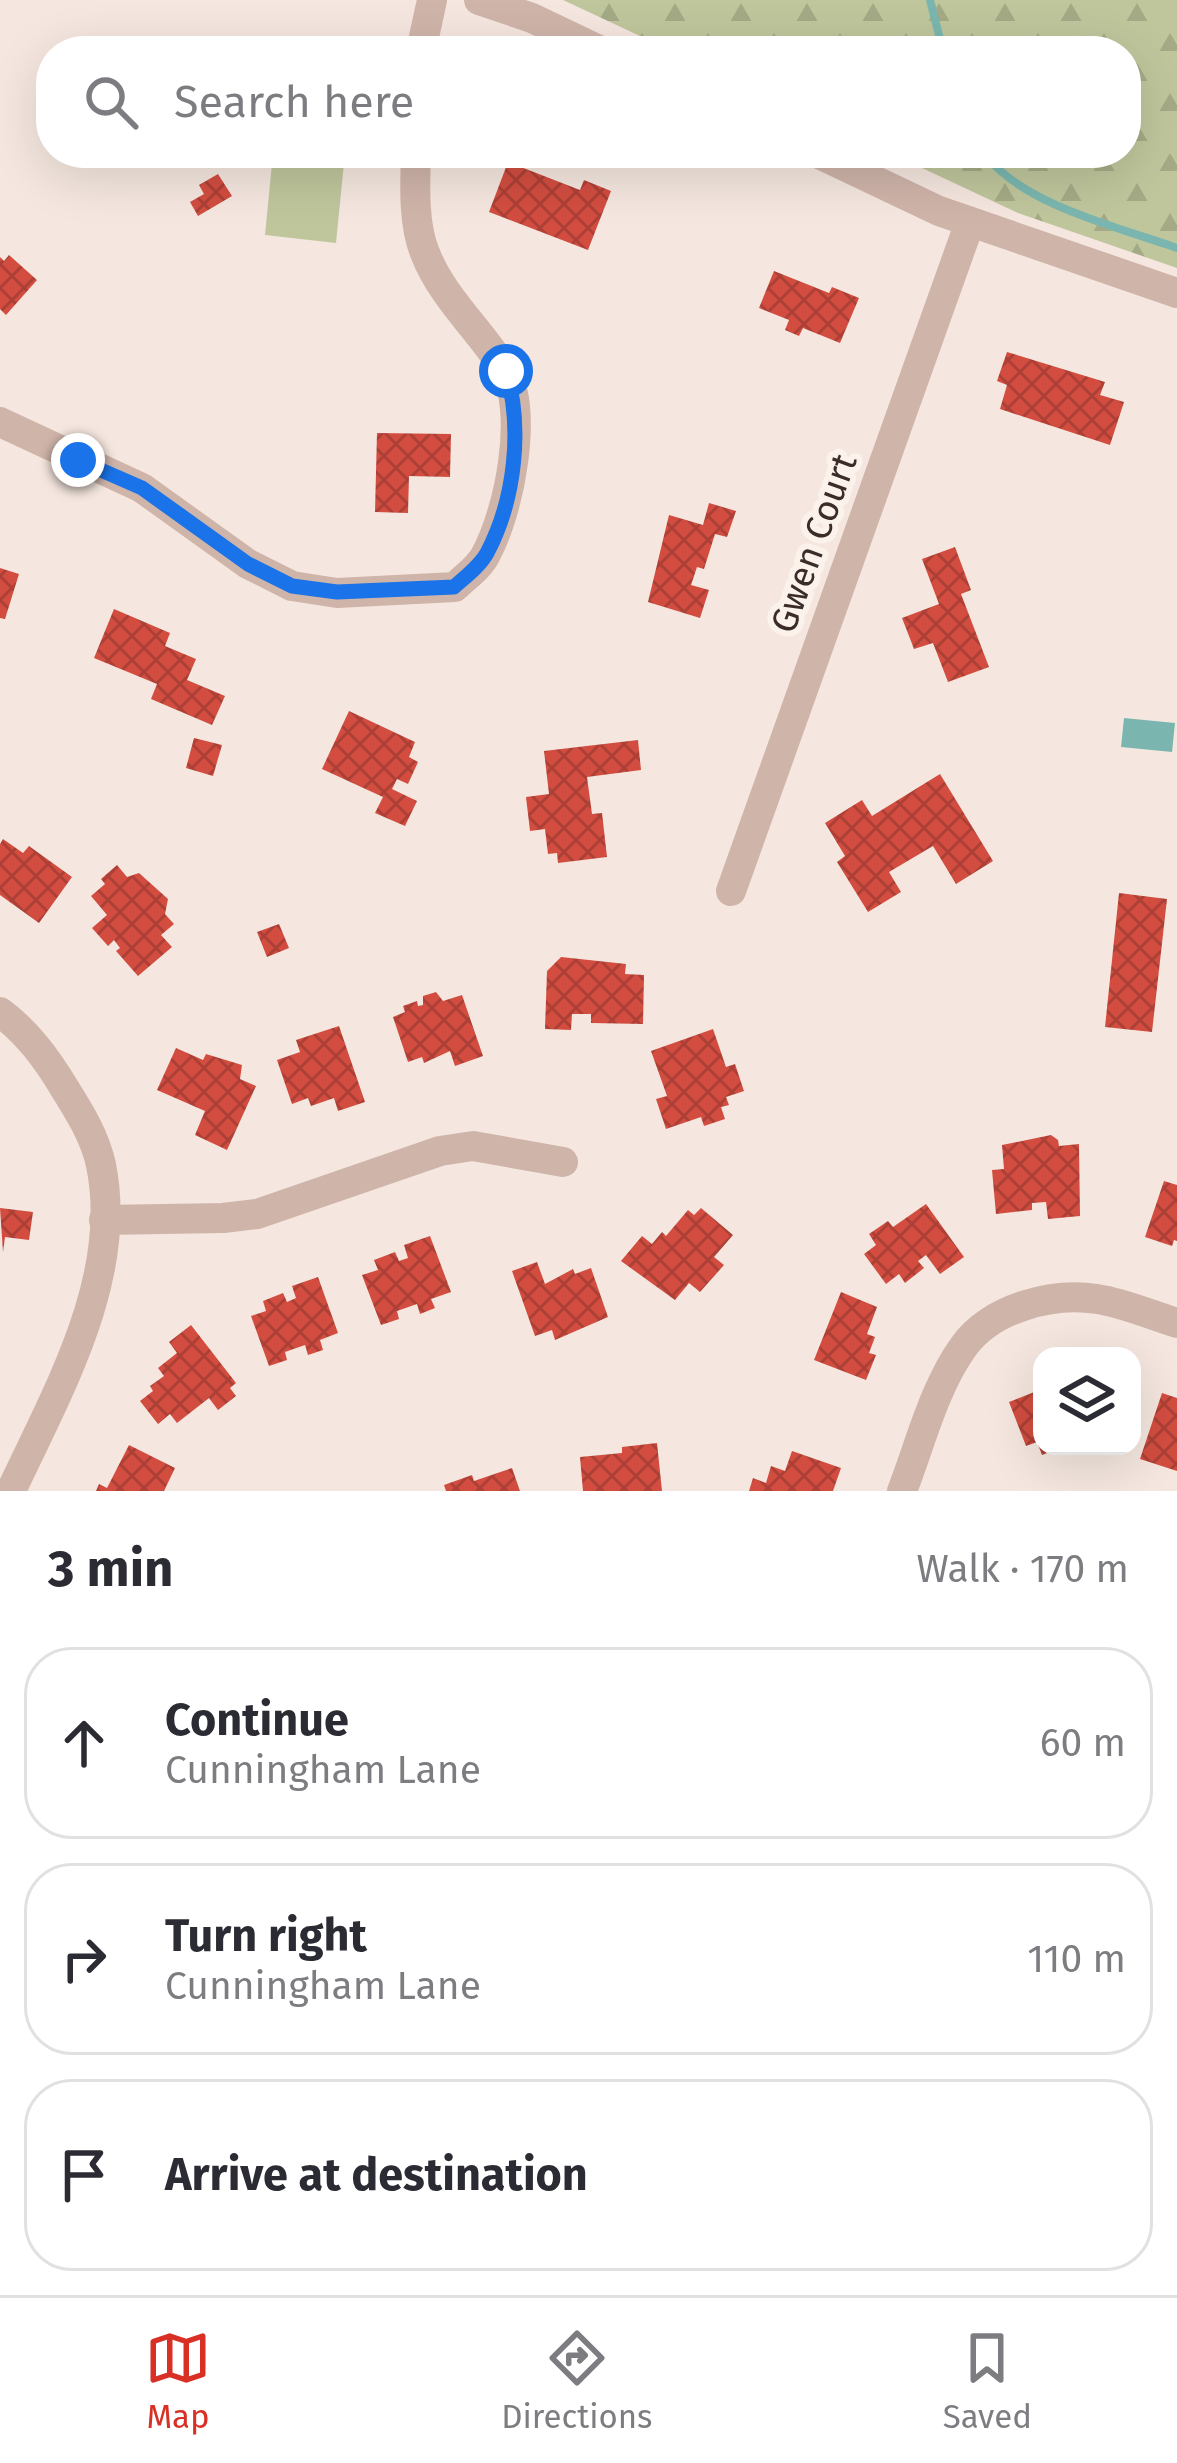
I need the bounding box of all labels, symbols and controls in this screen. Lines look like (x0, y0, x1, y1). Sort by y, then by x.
search box (36, 36, 1141, 168)
icon: search (78, 69, 144, 135)
text: Search here (174, 75, 414, 129)
route start (479, 344, 533, 398)
route end (51, 433, 105, 487)
street label: Gwen Court (761, 448, 867, 639)
map controls (1033, 1347, 1141, 1455)
button: layers (1033, 1347, 1141, 1455)
text: 3 min (48, 1538, 174, 1600)
text: Walk · 170 m (916, 1546, 1129, 1592)
text: Continue (165, 1693, 349, 1747)
icon: ahead (51, 1710, 117, 1776)
text: 60 m (1040, 1720, 1126, 1766)
text: Cunningham Lane (165, 1747, 481, 1793)
text: Turn right (165, 1909, 367, 1963)
icon: right (51, 1926, 117, 1992)
text: 110 m (1027, 1936, 1126, 1982)
text: Cunningham Lane (165, 1963, 481, 2009)
icon: arrive (51, 2142, 117, 2208)
text: Arrive at destination (165, 2148, 588, 2202)
tab: Map (145, 2325, 211, 2437)
tab: Directions (501, 2325, 653, 2437)
tab: Saved (943, 2325, 1032, 2437)

